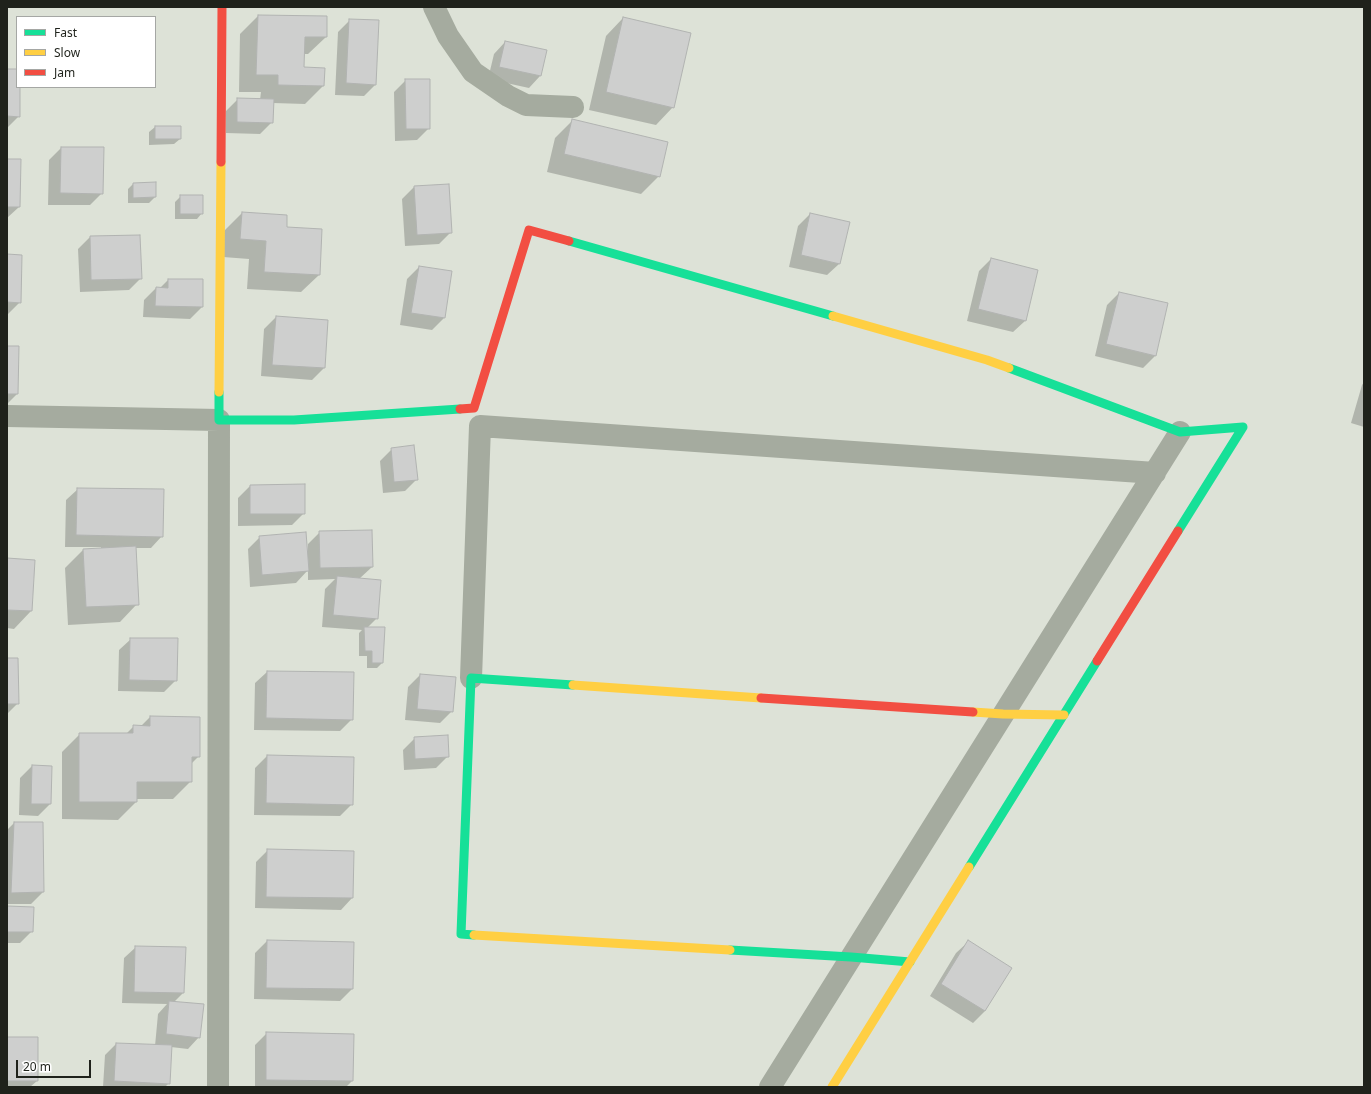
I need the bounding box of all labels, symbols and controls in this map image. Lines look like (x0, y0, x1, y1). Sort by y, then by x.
legend (16, 16, 156, 88)
text: Fast (54, 24, 77, 41)
text: Slow (54, 44, 80, 61)
text: Jam (54, 64, 75, 81)
scale bar (18, 1052, 93, 1078)
text: 20 m (23, 1058, 51, 1075)

